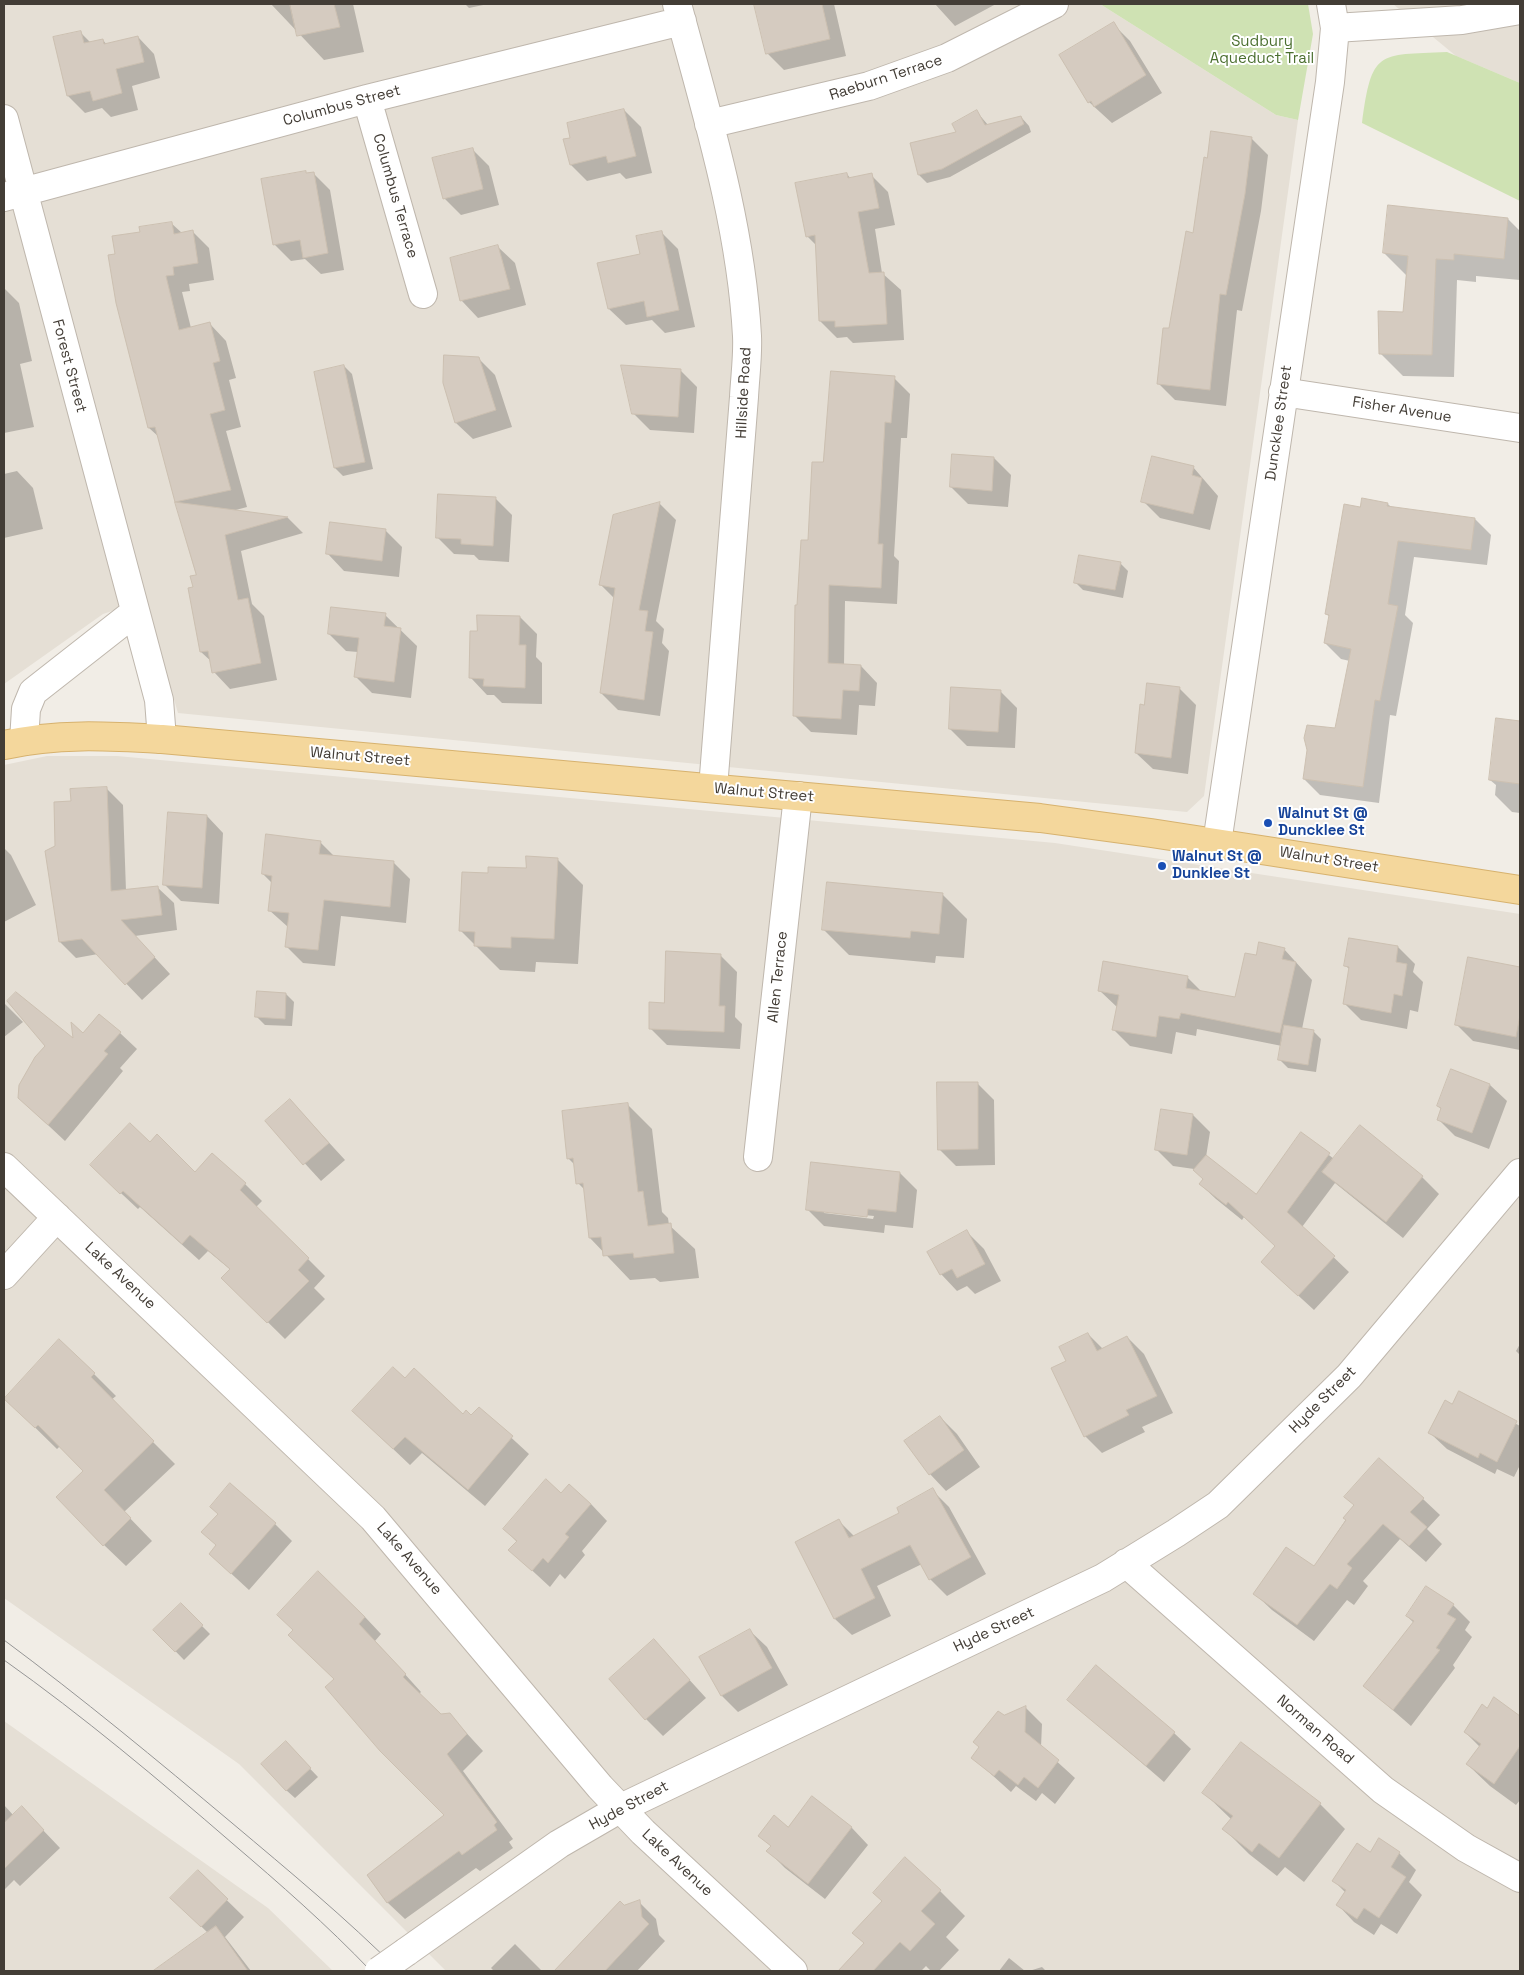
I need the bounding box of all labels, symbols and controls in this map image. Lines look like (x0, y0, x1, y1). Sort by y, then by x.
park label: Sudbury Aqueduct Trail (1210, 33, 1314, 68)
street label: Raeburn Terrace (827, 51, 945, 105)
street label: Columbus Street (281, 82, 403, 130)
street label: Columbus Terrace (369, 132, 421, 260)
street label: Forest Street (48, 317, 90, 415)
street label: Hillside Road (733, 347, 755, 439)
street label: Duncklee Street (1262, 364, 1296, 482)
street label: Fisher Avenue (1351, 393, 1453, 427)
street label: Walnut Street (309, 744, 411, 770)
street label: Walnut Street (713, 780, 815, 806)
place label: Walnut St @ Duncklee St (1278, 805, 1368, 840)
marker: Walnut St @ Duncklee St (1262, 817, 1274, 829)
street label: Walnut Street (1278, 843, 1380, 877)
place label: Walnut St @ Dunklee St (1172, 848, 1262, 883)
marker: Walnut St @ Dunklee St (1156, 860, 1168, 872)
street label: Allen Terrace (764, 930, 792, 1024)
street label: Lake Avenue (81, 1239, 159, 1313)
street label: Hyde Street (1286, 1363, 1360, 1437)
street label: Lake Avenue (373, 1519, 445, 1599)
street label: Hyde Street (951, 1603, 1037, 1657)
street label: Norman Road (1273, 1692, 1357, 1768)
street label: Hyde Street (586, 1778, 672, 1834)
street label: Lake Avenue (638, 1826, 716, 1900)

